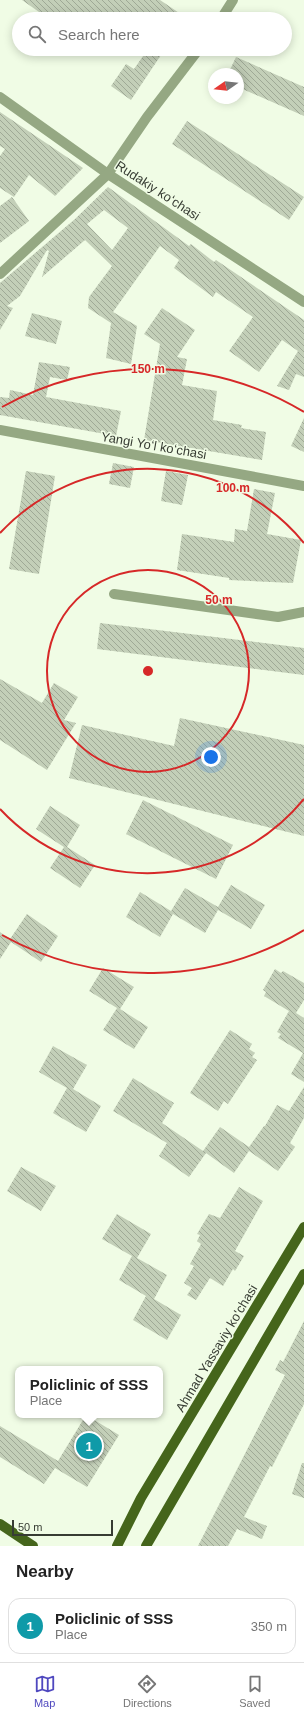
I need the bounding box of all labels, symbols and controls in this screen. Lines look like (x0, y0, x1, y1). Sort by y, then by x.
search box (12, 12, 292, 56)
icon: search (26, 23, 48, 45)
text: Search here (58, 26, 140, 43)
north arrow (208, 68, 244, 104)
street label: Rudakiy koʻchasi (113, 158, 203, 223)
text: 150 m (131, 362, 165, 376)
street label: Yangi Yoʻl koʻchasi (100, 429, 208, 462)
text: 100 m (216, 481, 250, 495)
text: 50 m (205, 593, 233, 607)
centre of rings (141, 664, 155, 678)
your location (201, 747, 221, 767)
street label: Ahmad Yassaviy ko'chasi (172, 1282, 260, 1415)
popup (15, 1366, 163, 1418)
text: Policlinic of SSS (30, 1376, 148, 1393)
text: Place (30, 1393, 62, 1408)
pin: 1 (76, 1431, 102, 1461)
scale bar (12, 1518, 113, 1537)
text: 50 m (18, 1521, 42, 1533)
text: Nearby (16, 1562, 74, 1581)
text: Policlinic of SSS (55, 1610, 173, 1627)
text: 1 (26, 1619, 34, 1634)
text: 350 m (251, 1619, 287, 1634)
text: Place (55, 1627, 88, 1642)
tab: Map (34, 1673, 56, 1709)
tab: Directions (123, 1673, 172, 1709)
tab: Saved (239, 1673, 270, 1709)

